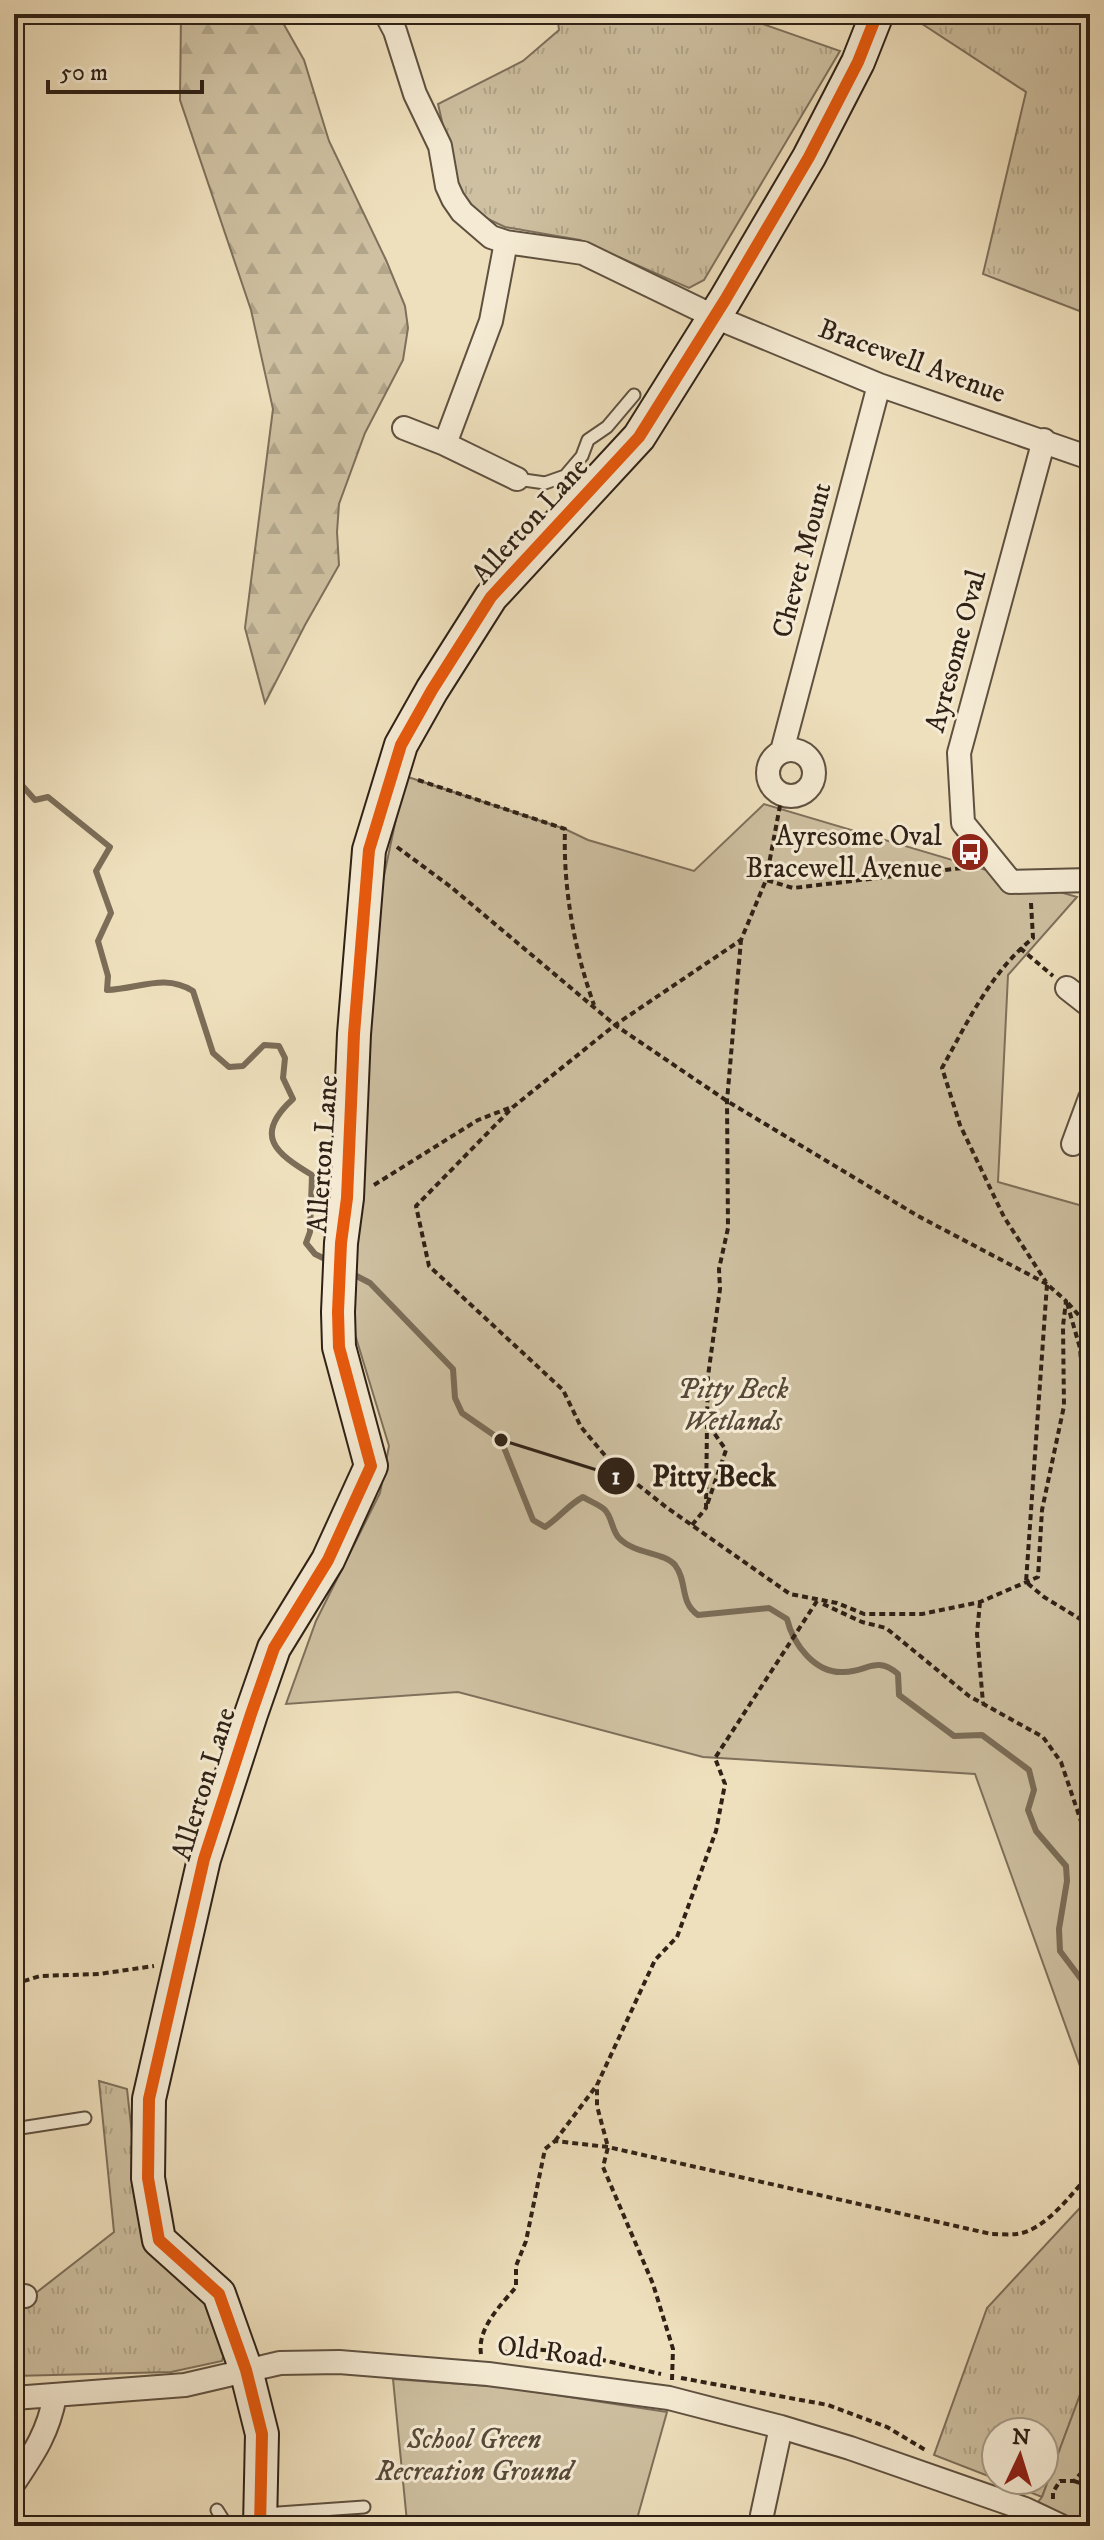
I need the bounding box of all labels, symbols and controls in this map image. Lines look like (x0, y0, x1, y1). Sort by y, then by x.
scale bar (48, 44, 202, 94)
text: 50 m (60, 58, 108, 88)
street label: Bracewell Avenue (814, 311, 1010, 411)
street label: Allerton Lane (464, 451, 596, 591)
street label: Chevet Mount (764, 478, 840, 642)
street label: Ayresome Oval (918, 565, 995, 736)
place label: Ayresome Oval Bracewell Avenue (745, 819, 943, 886)
bus stop icon: Ayresome Oval Bracewell Avenue (949, 831, 991, 873)
street label: Allerton Lane (300, 1074, 346, 1234)
park label: Pitty Beck Wetlands (678, 1372, 789, 1439)
callout: Pitty Beck (596, 1449, 792, 1503)
text: Pitty Beck (652, 1459, 777, 1496)
text: 1 (612, 1462, 621, 1492)
street label: Allerton Lane (164, 1703, 244, 1865)
street label: Old Road (495, 2328, 605, 2376)
north arrow (980, 2416, 1060, 2496)
park label: School Green Recreation Ground (375, 2422, 576, 2489)
text: N (1011, 2423, 1031, 2452)

